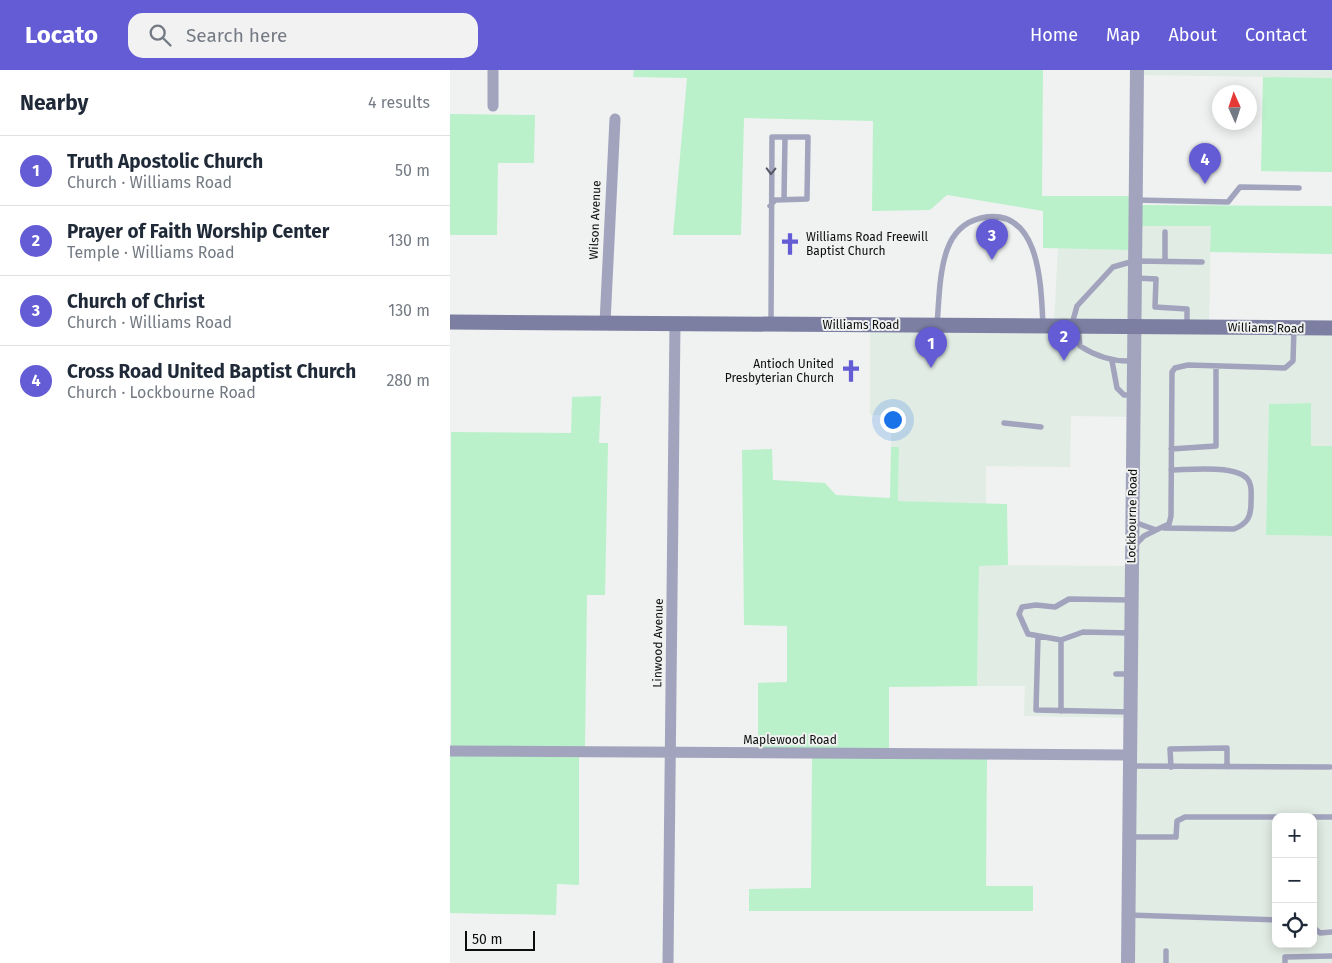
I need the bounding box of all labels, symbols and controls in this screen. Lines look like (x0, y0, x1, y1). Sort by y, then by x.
search box (128, 13, 478, 58)
text: Locato (25, 21, 98, 49)
icon: search (146, 21, 174, 49)
text: Search here (186, 24, 287, 47)
text: Home (1030, 24, 1078, 46)
text: Map (1106, 24, 1140, 46)
text: About (1168, 24, 1217, 46)
text: Contact (1245, 24, 1307, 46)
north arrow (1212, 85, 1257, 130)
text: Nearby (20, 90, 88, 116)
text: 4 results (368, 93, 430, 112)
pin: 4 (1189, 143, 1221, 184)
text: Truth Apostolic Church (67, 150, 263, 173)
text: 1 (32, 161, 40, 180)
text: 50 m (395, 161, 430, 180)
one-way arrow (766, 168, 776, 176)
text: Church · Williams Road (67, 173, 232, 192)
street label: Wilson Avenue (587, 180, 603, 260)
pin: 3 (976, 219, 1008, 260)
text: Prayer of Faith Worship Center (67, 220, 329, 243)
place label: Williams Road Freewill Baptist Church (806, 230, 928, 258)
text: 2 (32, 231, 40, 250)
text: 130 m (388, 231, 430, 250)
church icon: Williams Road Freewill Baptist Church (777, 231, 803, 257)
text: Temple · Williams Road (67, 243, 235, 262)
text: Church of Christ (67, 290, 205, 313)
text: 3 (32, 301, 40, 320)
text: 130 m (388, 301, 430, 320)
text: Church · Williams Road (67, 313, 232, 332)
street label: Williams Road (823, 318, 899, 332)
pin: 2 (1048, 320, 1080, 361)
street label: Williams Road (1227, 320, 1305, 336)
pin: 1 (915, 327, 947, 368)
place label: Antioch United Presbyterian Church (725, 357, 834, 385)
church icon: Antioch United Presbyterian Church (838, 358, 864, 384)
text: Cross Road United Baptist Church (67, 360, 356, 383)
text: 4 (31, 371, 41, 390)
text: 280 m (386, 371, 430, 390)
text: Church · Lockbourne Road (67, 383, 256, 402)
your location (880, 407, 906, 433)
street label: Lockbourne Road (1124, 469, 1140, 563)
street label: Linwood Avenue (650, 598, 666, 688)
street label: Maplewood Road (743, 733, 837, 747)
map controls (1272, 813, 1317, 948)
button: + (1272, 813, 1317, 858)
button: − (1272, 858, 1317, 903)
button: locate (1272, 903, 1317, 948)
scale bar (465, 928, 535, 951)
text: 50 m (472, 931, 503, 948)

